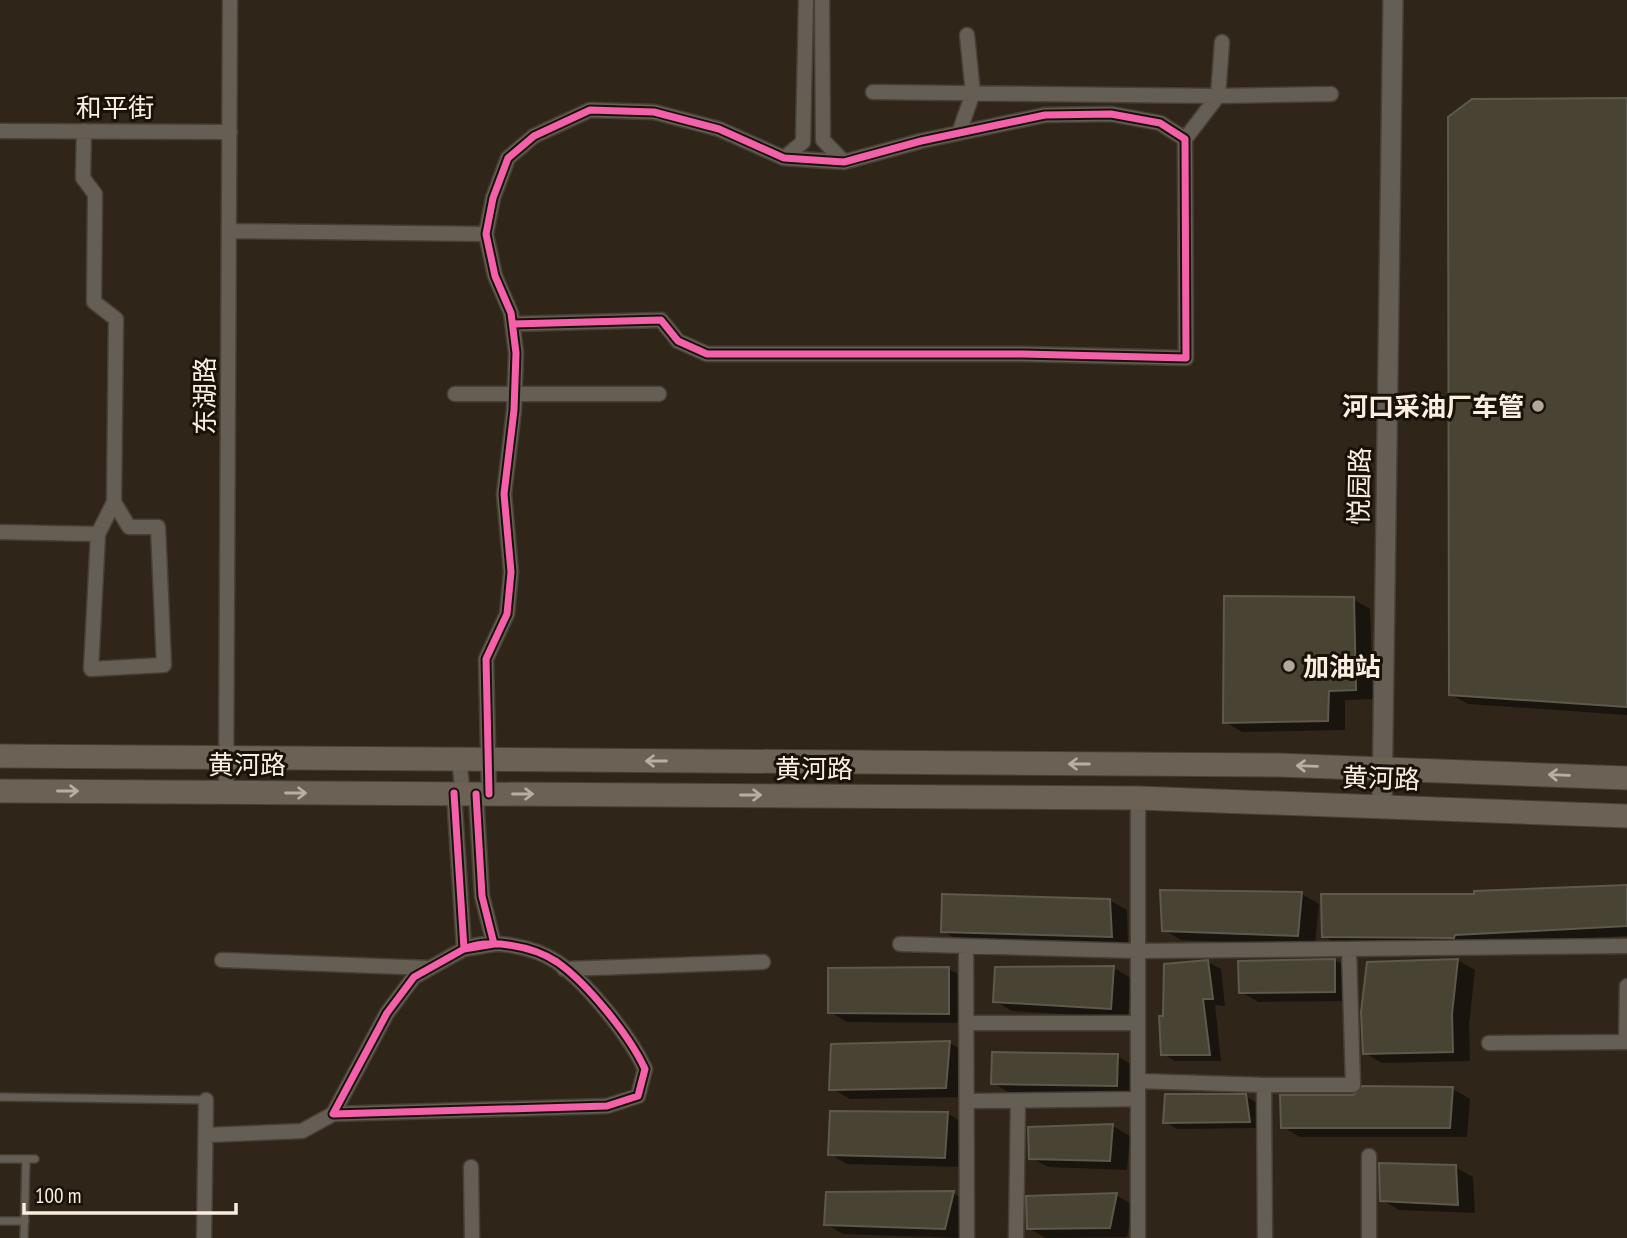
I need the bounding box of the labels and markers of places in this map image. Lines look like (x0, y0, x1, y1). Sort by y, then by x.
place label: 河口采油厂车管 (1342, 390, 1524, 423)
marker: 河口采油厂车管 (1530, 398, 1546, 414)
place label: 加油站 (1303, 650, 1381, 683)
marker: 加油站 (1281, 658, 1297, 674)

